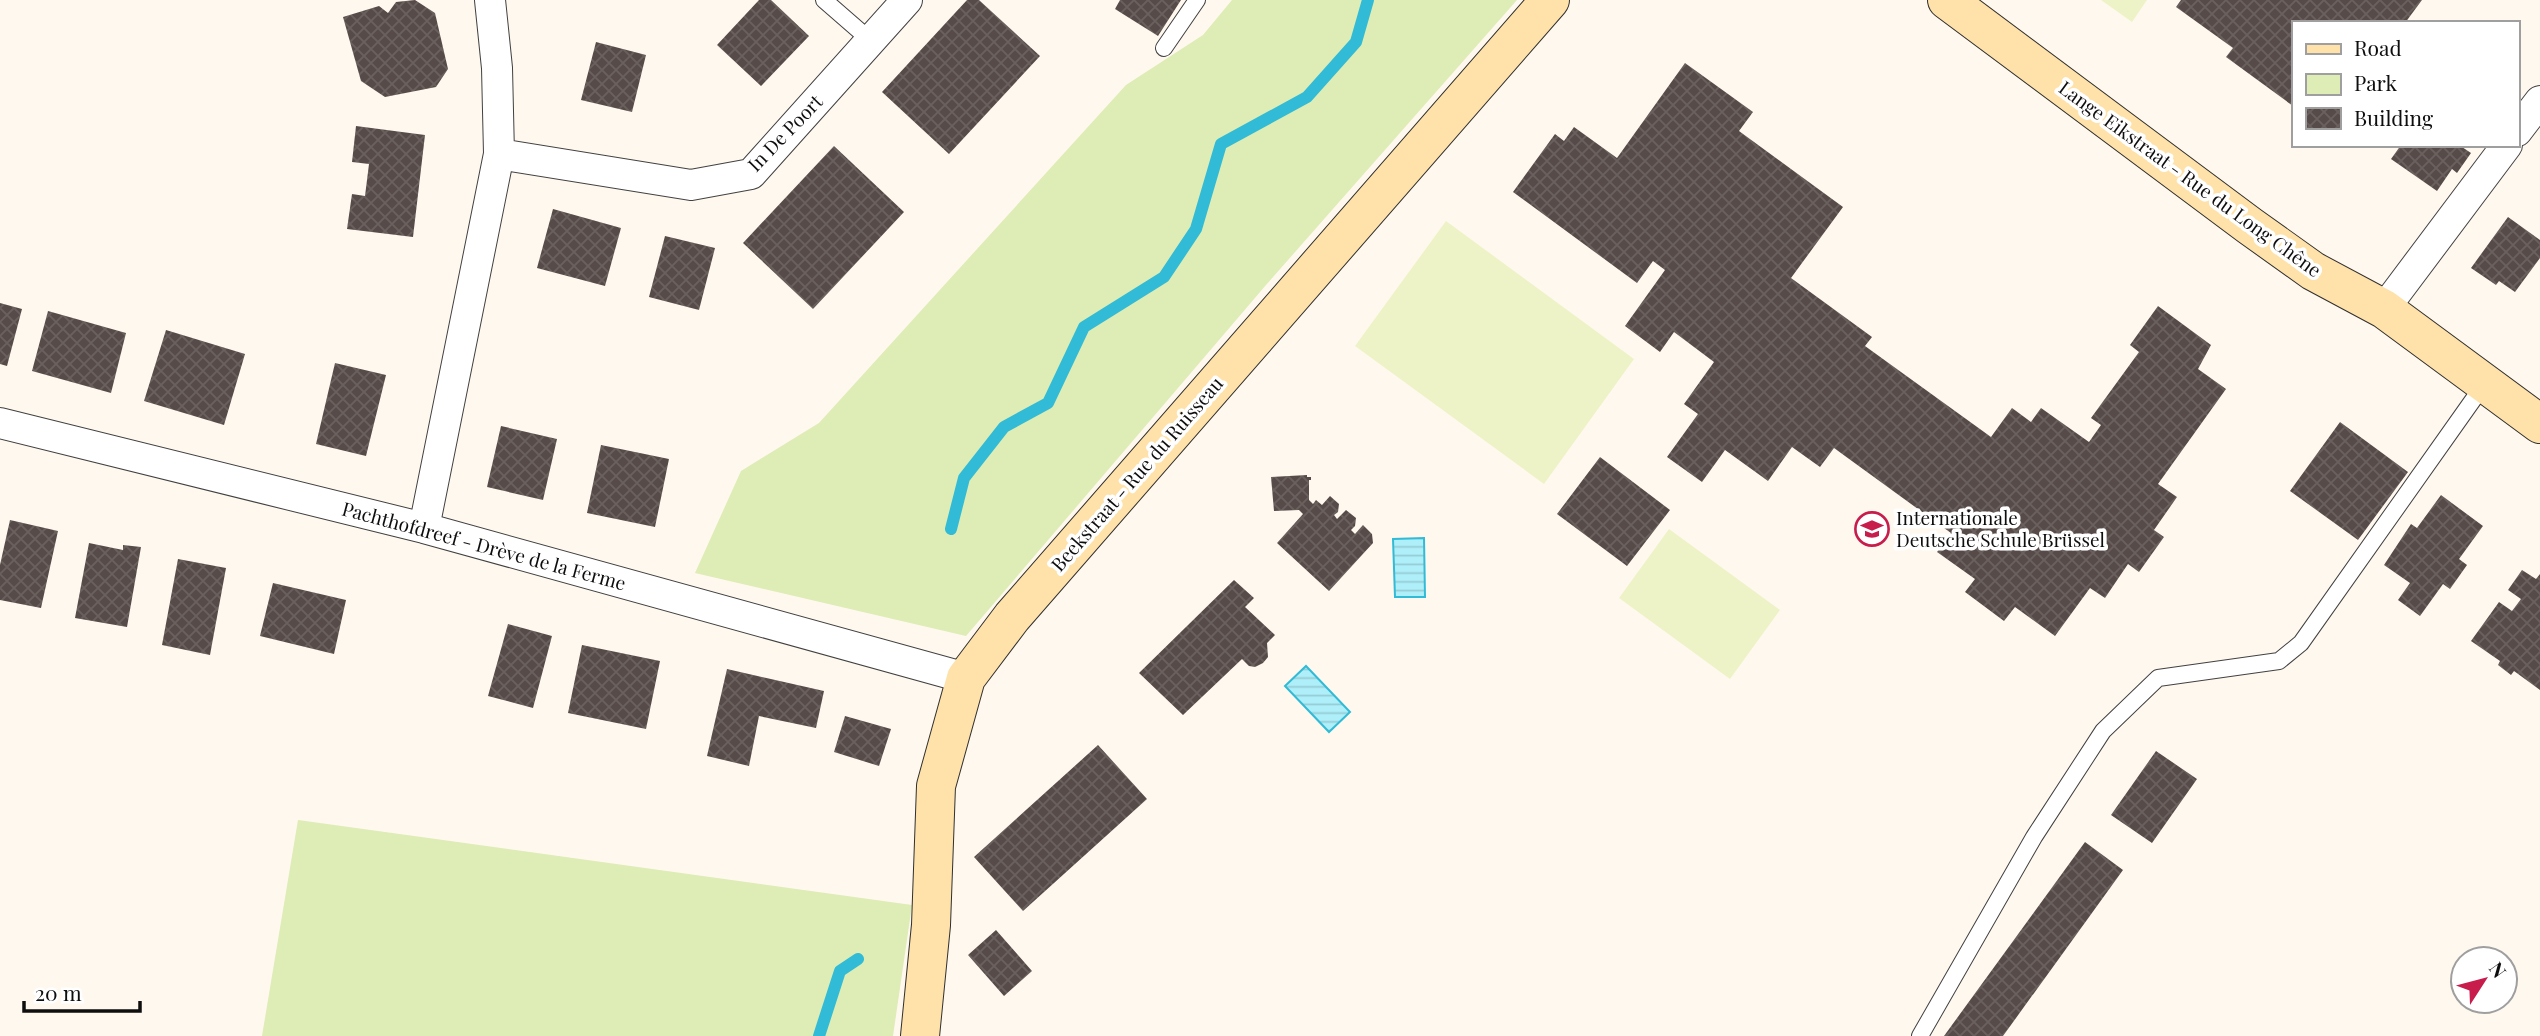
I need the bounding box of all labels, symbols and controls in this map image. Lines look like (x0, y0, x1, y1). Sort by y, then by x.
legend (2292, 21, 2519, 147)
text: Road (2354, 33, 2402, 61)
text: Park (2354, 68, 2398, 96)
street label: Lange Eikstraat - Rue du Long Chêne (2054, 74, 2327, 282)
street label: In De Poort (741, 88, 828, 176)
text: Building (2354, 103, 2433, 131)
street label: Beekstraat - Rue du Ruisseau (1044, 370, 1228, 576)
street label: Pachthofdreef - Drève de la Ferme (340, 495, 629, 595)
place label: Internationale Deutsche Schule Brüssel (1896, 504, 2105, 552)
school or university icon: Internationale Deutsche Schule Brüssel (1853, 510, 1891, 548)
north arrow (2449, 945, 2519, 1015)
text: N (2484, 956, 2513, 983)
scale bar (24, 970, 140, 1014)
text: 20 m (35, 978, 82, 1006)

